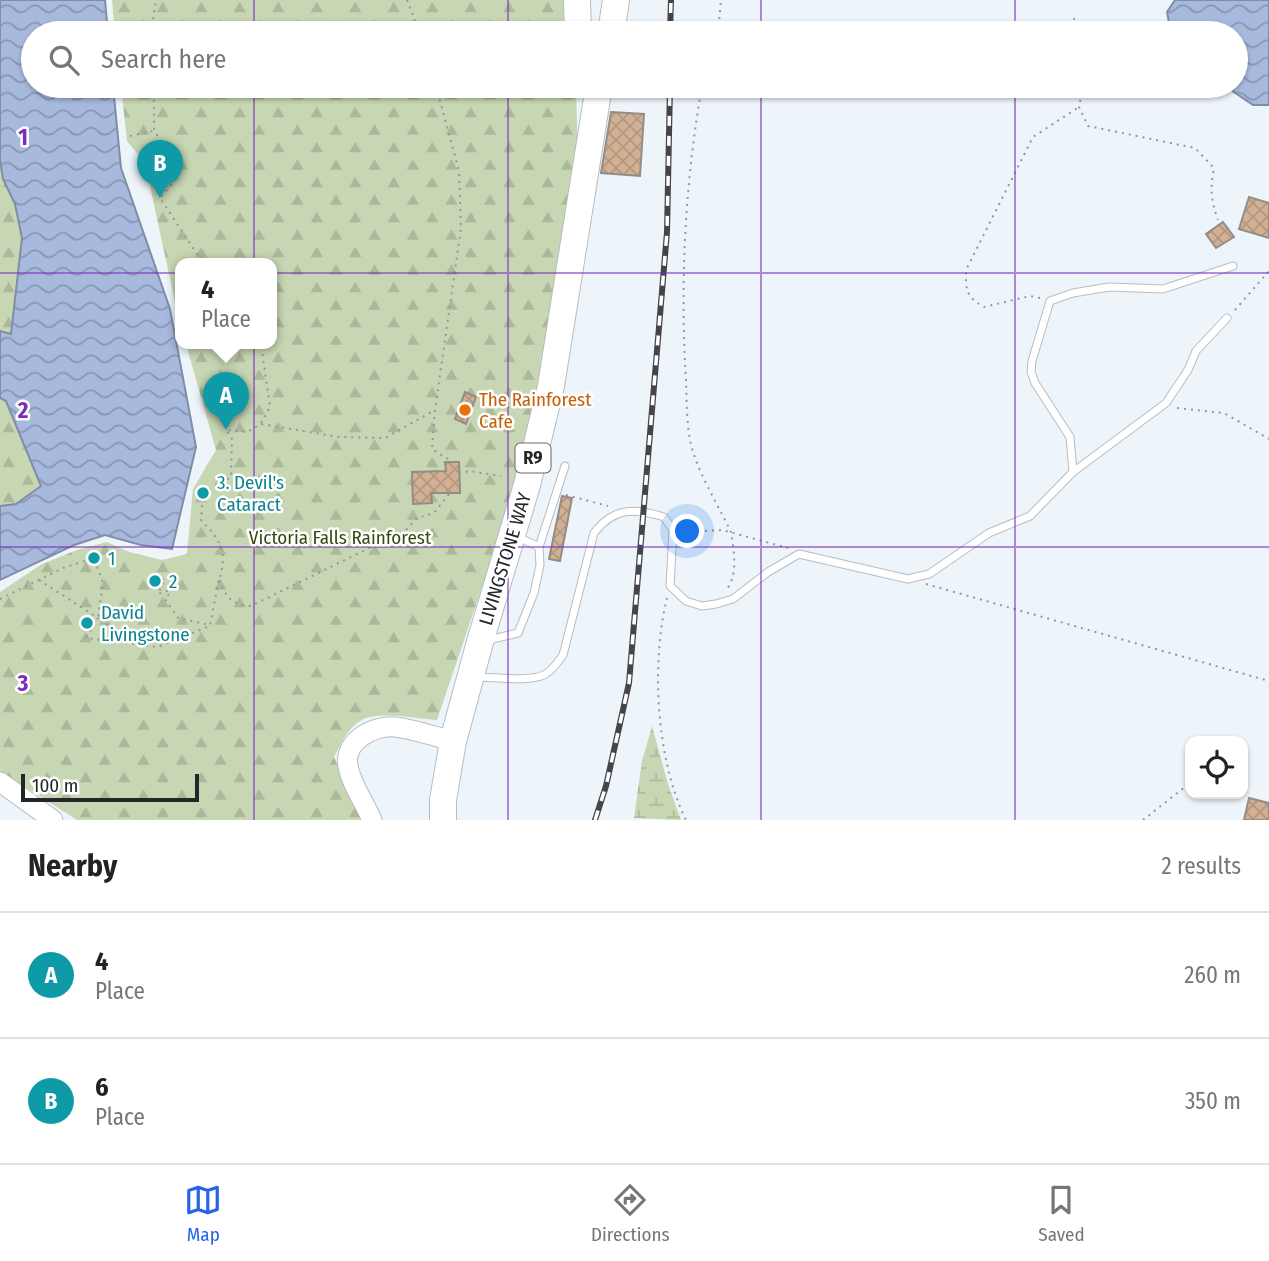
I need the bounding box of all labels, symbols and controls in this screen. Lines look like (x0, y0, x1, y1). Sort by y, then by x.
search box (21, 21, 1248, 98)
icon: search (45, 41, 83, 79)
text: Search here (101, 44, 226, 75)
text: 1 (18, 123, 28, 151)
pin: B (137, 140, 183, 198)
popup (175, 258, 277, 349)
text: 4 (201, 274, 214, 305)
text: Place (201, 305, 251, 333)
pin: A (203, 372, 249, 430)
place label: The Rainforest Cafe (479, 388, 592, 433)
text: 2 (17, 396, 29, 424)
marker: The Rainforest Cafe (457, 402, 473, 418)
road number: R9 (516, 444, 550, 472)
place label: 3. Devil's Cataract (217, 471, 284, 516)
marker: 3. Devil's Cataract (195, 485, 211, 501)
street label: LIVINGSTONE WAY (474, 490, 536, 628)
your location (670, 514, 704, 548)
park label: Victoria Falls Rainforest (249, 526, 432, 549)
place label: 1 (108, 547, 115, 570)
marker: 1 (86, 550, 102, 566)
place label: 2 (169, 570, 177, 593)
marker: 2 (147, 573, 163, 589)
place label: David Livingstone (101, 601, 190, 646)
marker: David Livingstone (79, 615, 95, 631)
text: 3 (17, 669, 29, 697)
map controls (1185, 736, 1248, 799)
button: locate (1185, 736, 1248, 799)
scale bar (21, 771, 200, 803)
text: 100 m (32, 774, 78, 797)
text: Nearby (28, 848, 117, 884)
text: 2 results (1161, 852, 1241, 880)
text: 4 (95, 946, 108, 977)
text: A (45, 961, 57, 989)
text: 260 m (1184, 961, 1241, 989)
text: Place (95, 977, 145, 1005)
text: 6 (95, 1072, 109, 1103)
text: B (45, 1087, 57, 1115)
text: 350 m (1185, 1087, 1241, 1115)
text: Place (95, 1103, 145, 1131)
tab: Map (184, 1181, 222, 1246)
tab: Directions (591, 1181, 670, 1246)
tab: Saved (1038, 1181, 1085, 1246)

